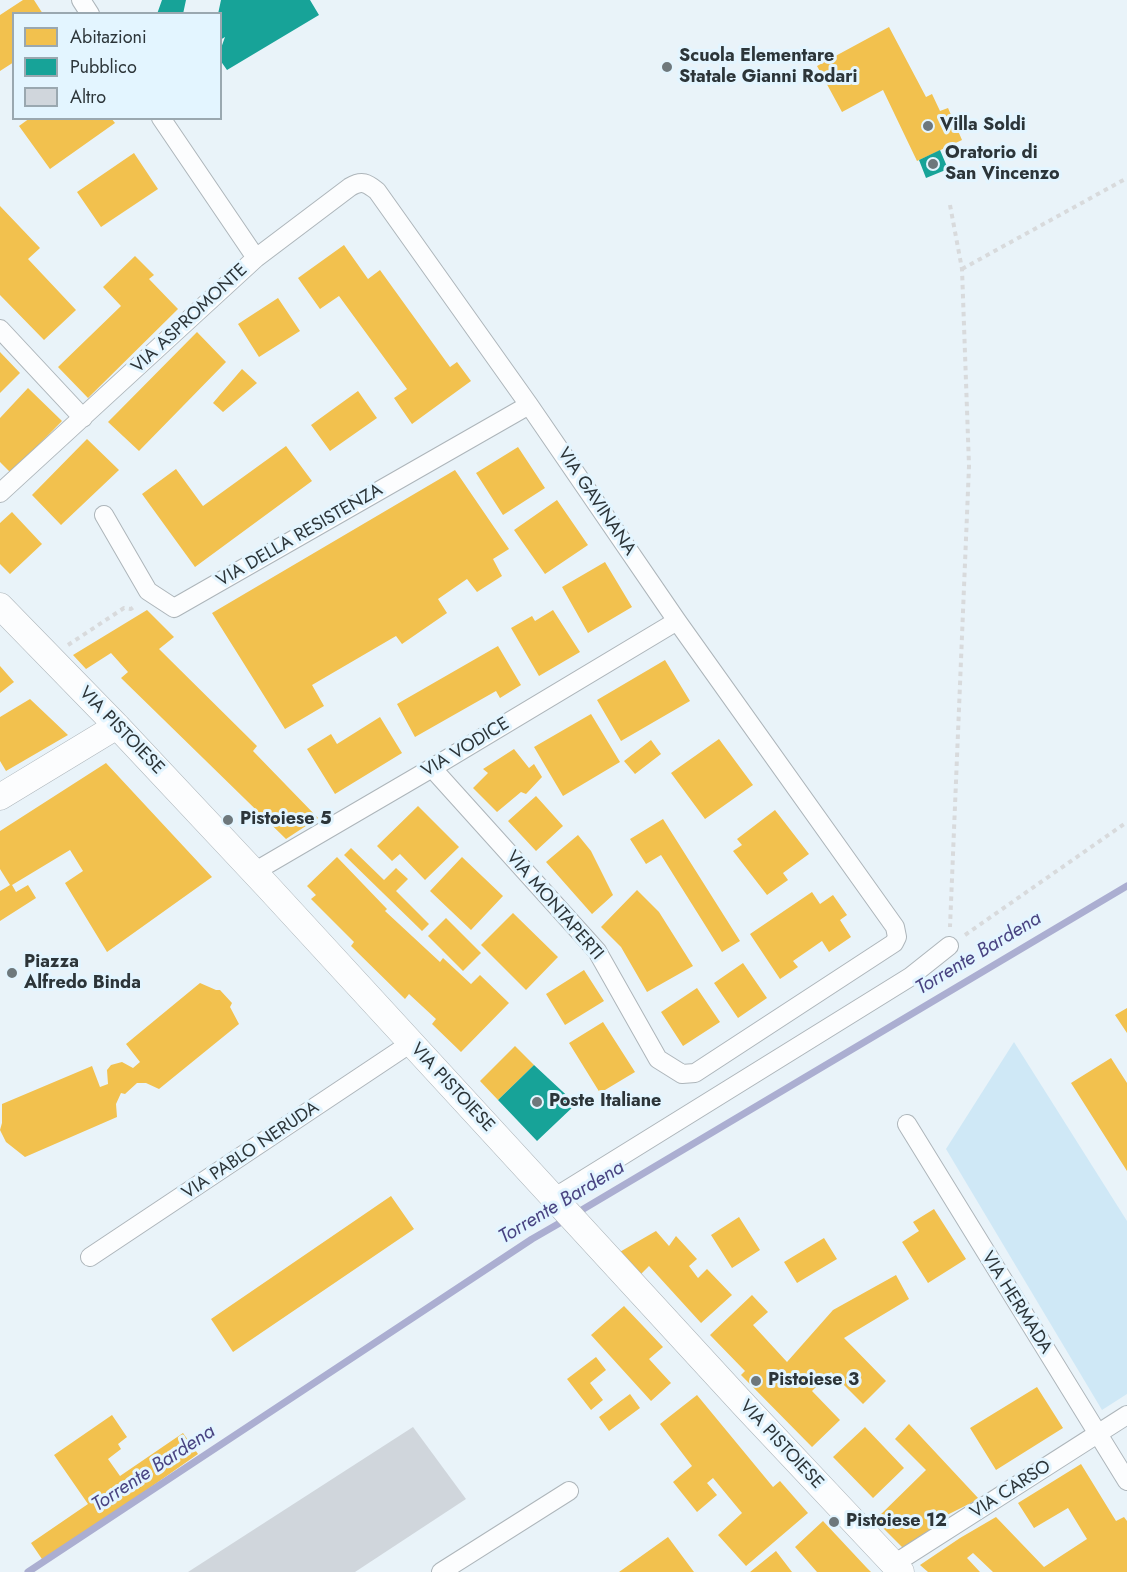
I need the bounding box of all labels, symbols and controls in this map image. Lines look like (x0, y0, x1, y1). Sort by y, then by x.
legend (12, 12, 222, 120)
text: Abitazioni (70, 24, 147, 50)
place label: Scuola Elementare Statale Gianni Rodari (679, 46, 858, 88)
text: Pubblico (70, 54, 137, 80)
marker: Scuola Elementare Statale Gianni Rodari (660, 60, 674, 74)
text: Altro (70, 84, 106, 110)
place label: Villa Soldi (940, 115, 1026, 137)
marker: Villa Soldi (921, 119, 935, 133)
place label: Oratorio di San Vincenzo (945, 143, 1060, 186)
marker: Oratorio di San Vincenzo (926, 157, 940, 171)
street label: VIA ASPROMONTE (128, 260, 252, 378)
street label: VIA GAVINANA (552, 444, 640, 560)
street label: VIA DELLA RESISTENZA (213, 480, 387, 592)
street label: VIA PISTOIESE (74, 683, 168, 779)
street label: VIA VODICE (418, 713, 514, 783)
place label: Pistoiese 5 (240, 809, 332, 831)
marker: Pistoiese 5 (221, 813, 235, 827)
street label: VIA MONTAPERTI (501, 847, 607, 965)
water label: Torrente Bardena (912, 907, 1046, 1001)
place label: Piazza Alfredo Binda (24, 952, 141, 994)
marker: Piazza Alfredo Binda (5, 966, 19, 980)
street label: VIA PISTOIESE (405, 1039, 499, 1137)
place label: Poste Italiane (549, 1091, 661, 1113)
marker: Poste Italiane (530, 1095, 544, 1109)
street label: VIA PABLO NERUDA (179, 1097, 323, 1205)
water label: Torrente Bardena (495, 1156, 629, 1250)
street label: VIA HERMADA (976, 1248, 1056, 1358)
place label: Pistoiese 3 (768, 1370, 859, 1392)
marker: Pistoiese 3 (749, 1374, 763, 1388)
street label: VIA PISTOIESE (734, 1396, 828, 1494)
water label: Torrente Bardena (88, 1420, 220, 1518)
street label: VIA CARSO (967, 1456, 1055, 1524)
place label: Pistoiese 12 (846, 1511, 947, 1533)
marker: Pistoiese 12 (827, 1515, 841, 1529)

